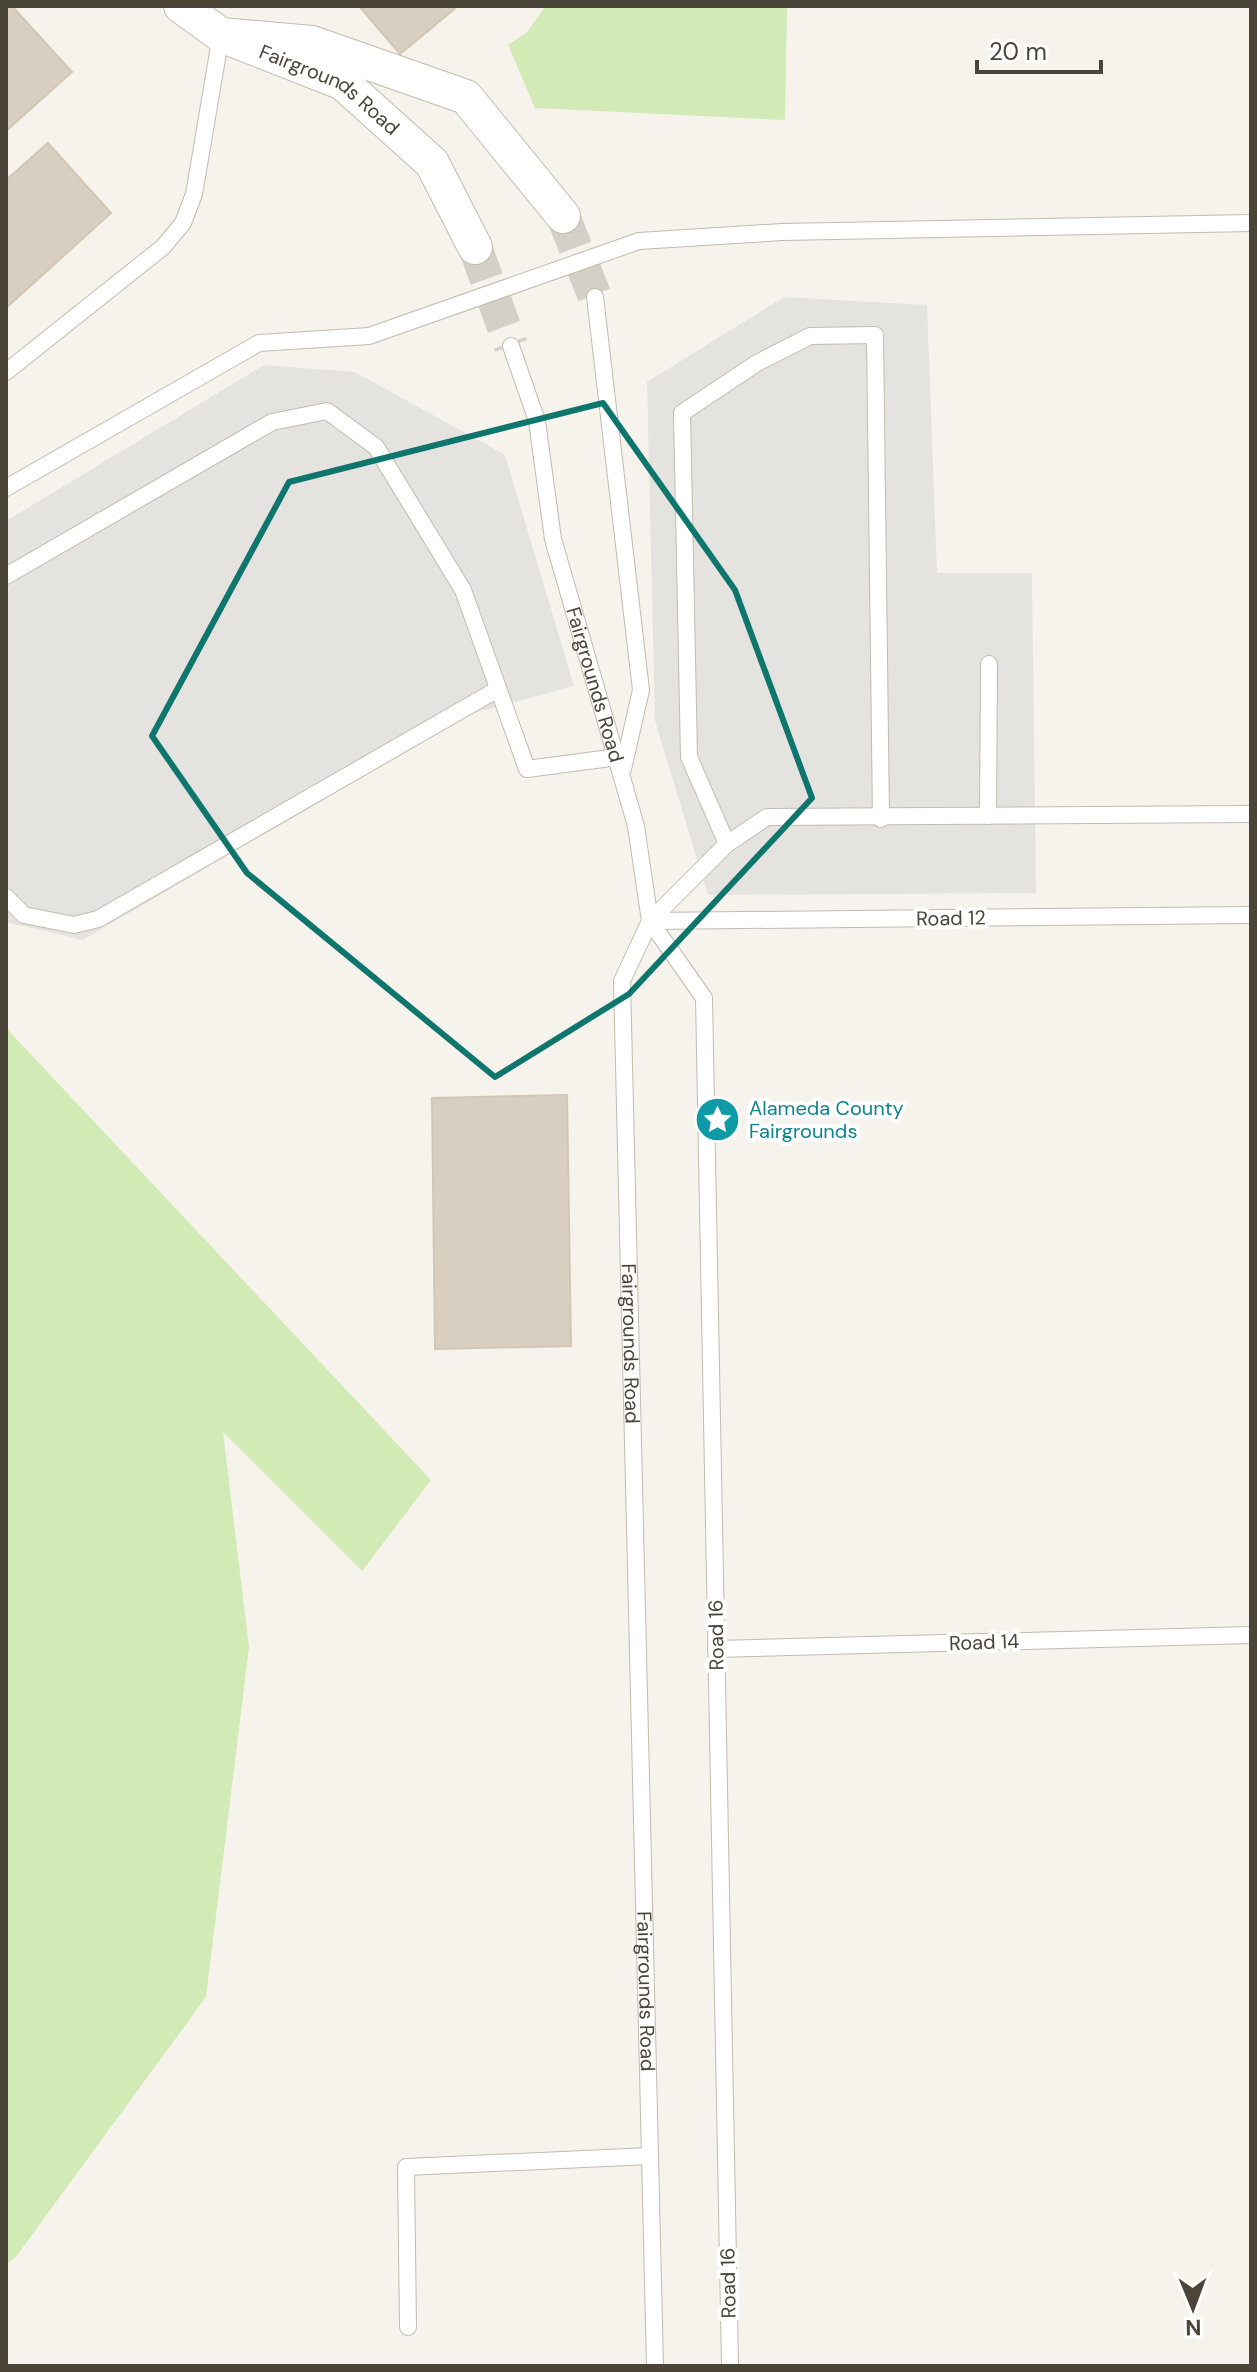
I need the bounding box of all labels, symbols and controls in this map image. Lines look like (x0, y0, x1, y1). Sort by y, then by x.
scale bar (977, 24, 1101, 74)
text: 20 m (989, 36, 1047, 67)
street label: Fairgrounds Road (256, 38, 405, 141)
street label: Fairgrounds Road (560, 604, 630, 765)
street label: Road 12 (916, 904, 986, 932)
place label: Alameda County Fairgrounds (749, 1095, 904, 1144)
place icon: Alameda County Fairgrounds (694, 1096, 742, 1144)
street label: Fairgrounds Road (616, 1263, 646, 1424)
street label: Road 16 (702, 1599, 730, 1671)
street label: Road 14 (948, 1628, 1020, 1656)
street label: Fairgrounds Road (631, 1911, 661, 2072)
street label: Road 16 (714, 2247, 742, 2319)
north arrow (1153, 2268, 1233, 2348)
text: N (1185, 2313, 1202, 2342)

